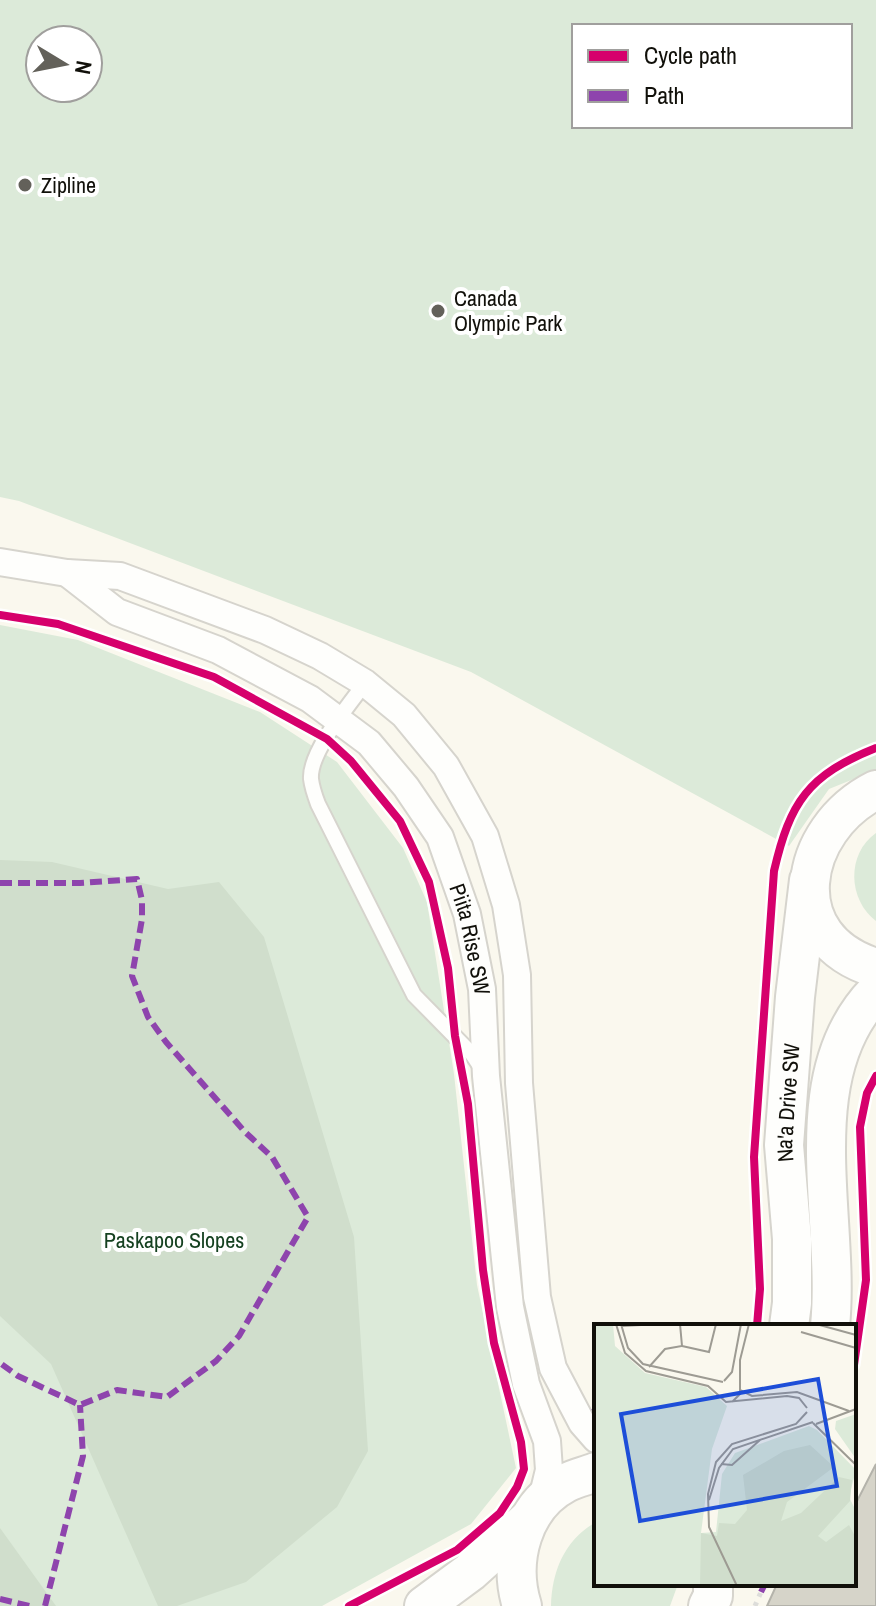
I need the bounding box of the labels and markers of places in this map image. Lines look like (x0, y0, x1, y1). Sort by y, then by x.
place label: Zipline (41, 170, 96, 200)
marker: Zipline (16, 176, 34, 194)
place label: Canada Olympic Park (454, 283, 563, 338)
marker: Canada Olympic Park (429, 302, 447, 320)

